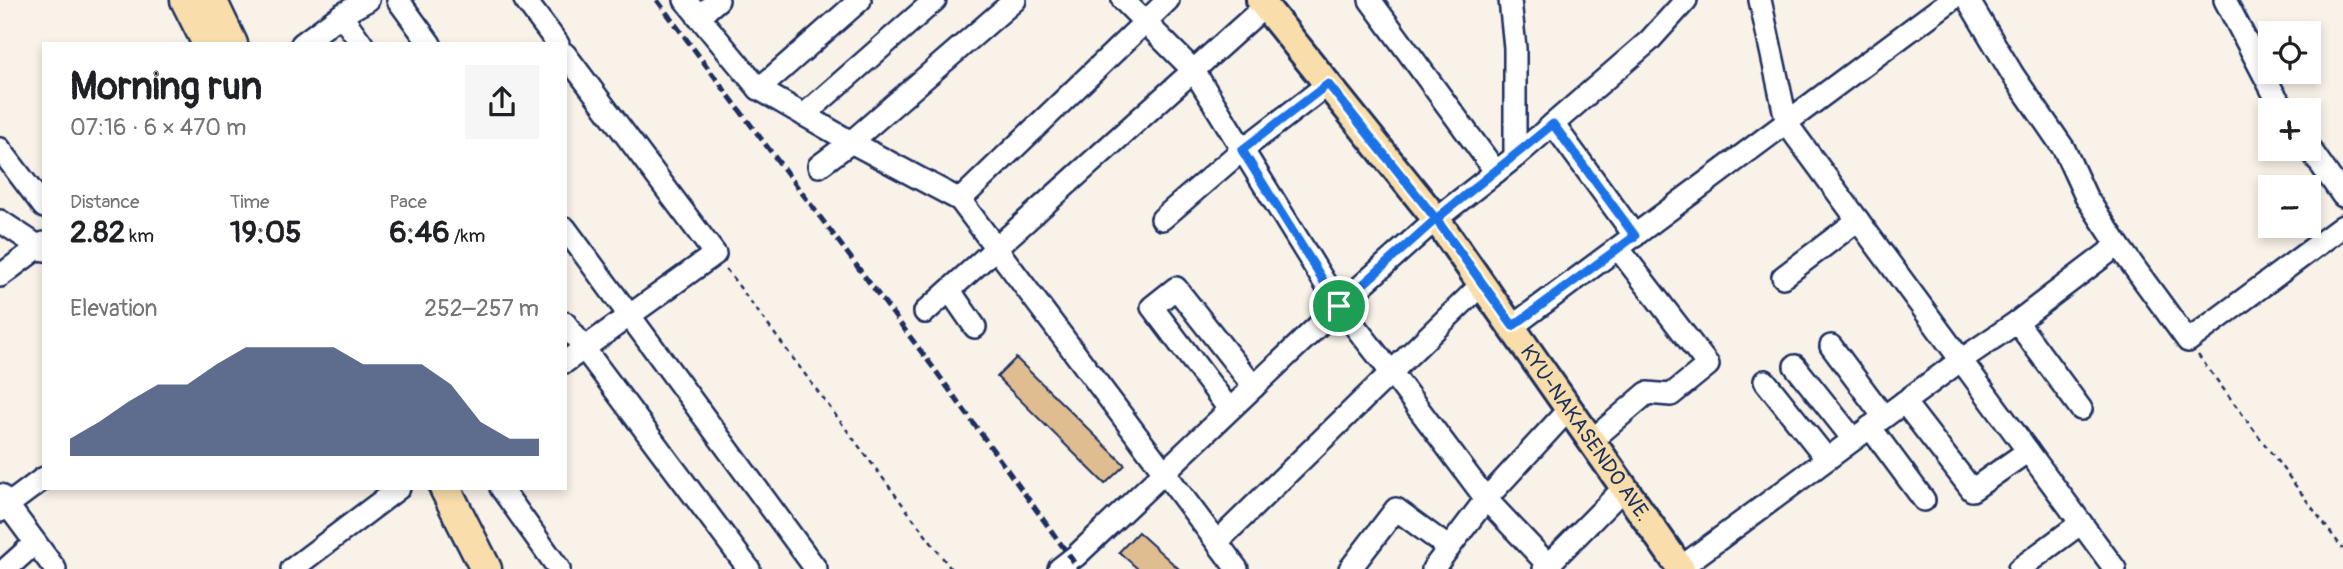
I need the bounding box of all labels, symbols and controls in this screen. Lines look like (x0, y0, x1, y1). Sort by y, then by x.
map controls (2258, 21, 2321, 238)
button: locate (2258, 21, 2321, 84)
text: Morning run (70, 63, 262, 111)
button: share (465, 65, 539, 139)
button: + (2258, 98, 2321, 161)
text: 07:16 · 6 × 470 m (70, 113, 246, 142)
button: − (2258, 175, 2321, 238)
text: Distance (70, 190, 139, 214)
text: Time (230, 190, 269, 214)
text: Pace (389, 190, 427, 214)
text: 2.82 (70, 214, 125, 251)
text: 19:05 (230, 214, 302, 251)
text: 6:46 (389, 214, 450, 251)
text: km (125, 224, 154, 248)
text: /km (450, 224, 485, 248)
pin (1309, 276, 1369, 336)
icon: arrive (1320, 287, 1358, 325)
text: Elevation (70, 294, 158, 323)
text: 252–257 m (424, 294, 539, 323)
street label: KYU-NAKASENDO AVE. (1514, 339, 1657, 527)

